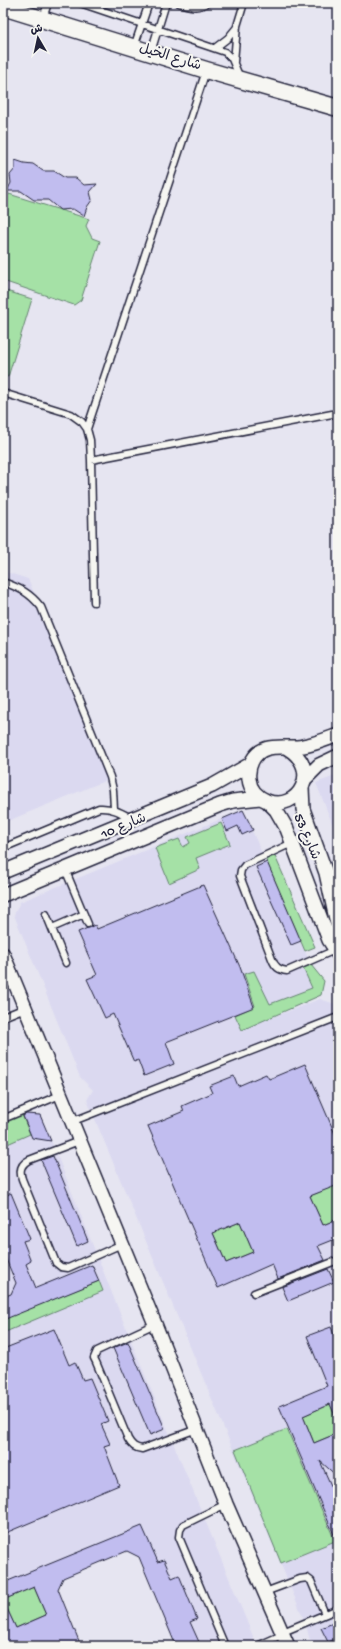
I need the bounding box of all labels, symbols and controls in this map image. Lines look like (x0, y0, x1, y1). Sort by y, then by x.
north arrow (18, 18, 58, 58)
text: ش (30, 23, 44, 37)
street label: شارع الخيل (137, 40, 203, 76)
street label: شارع 10 (98, 810, 149, 844)
street label: شارع 53 (289, 811, 323, 863)

